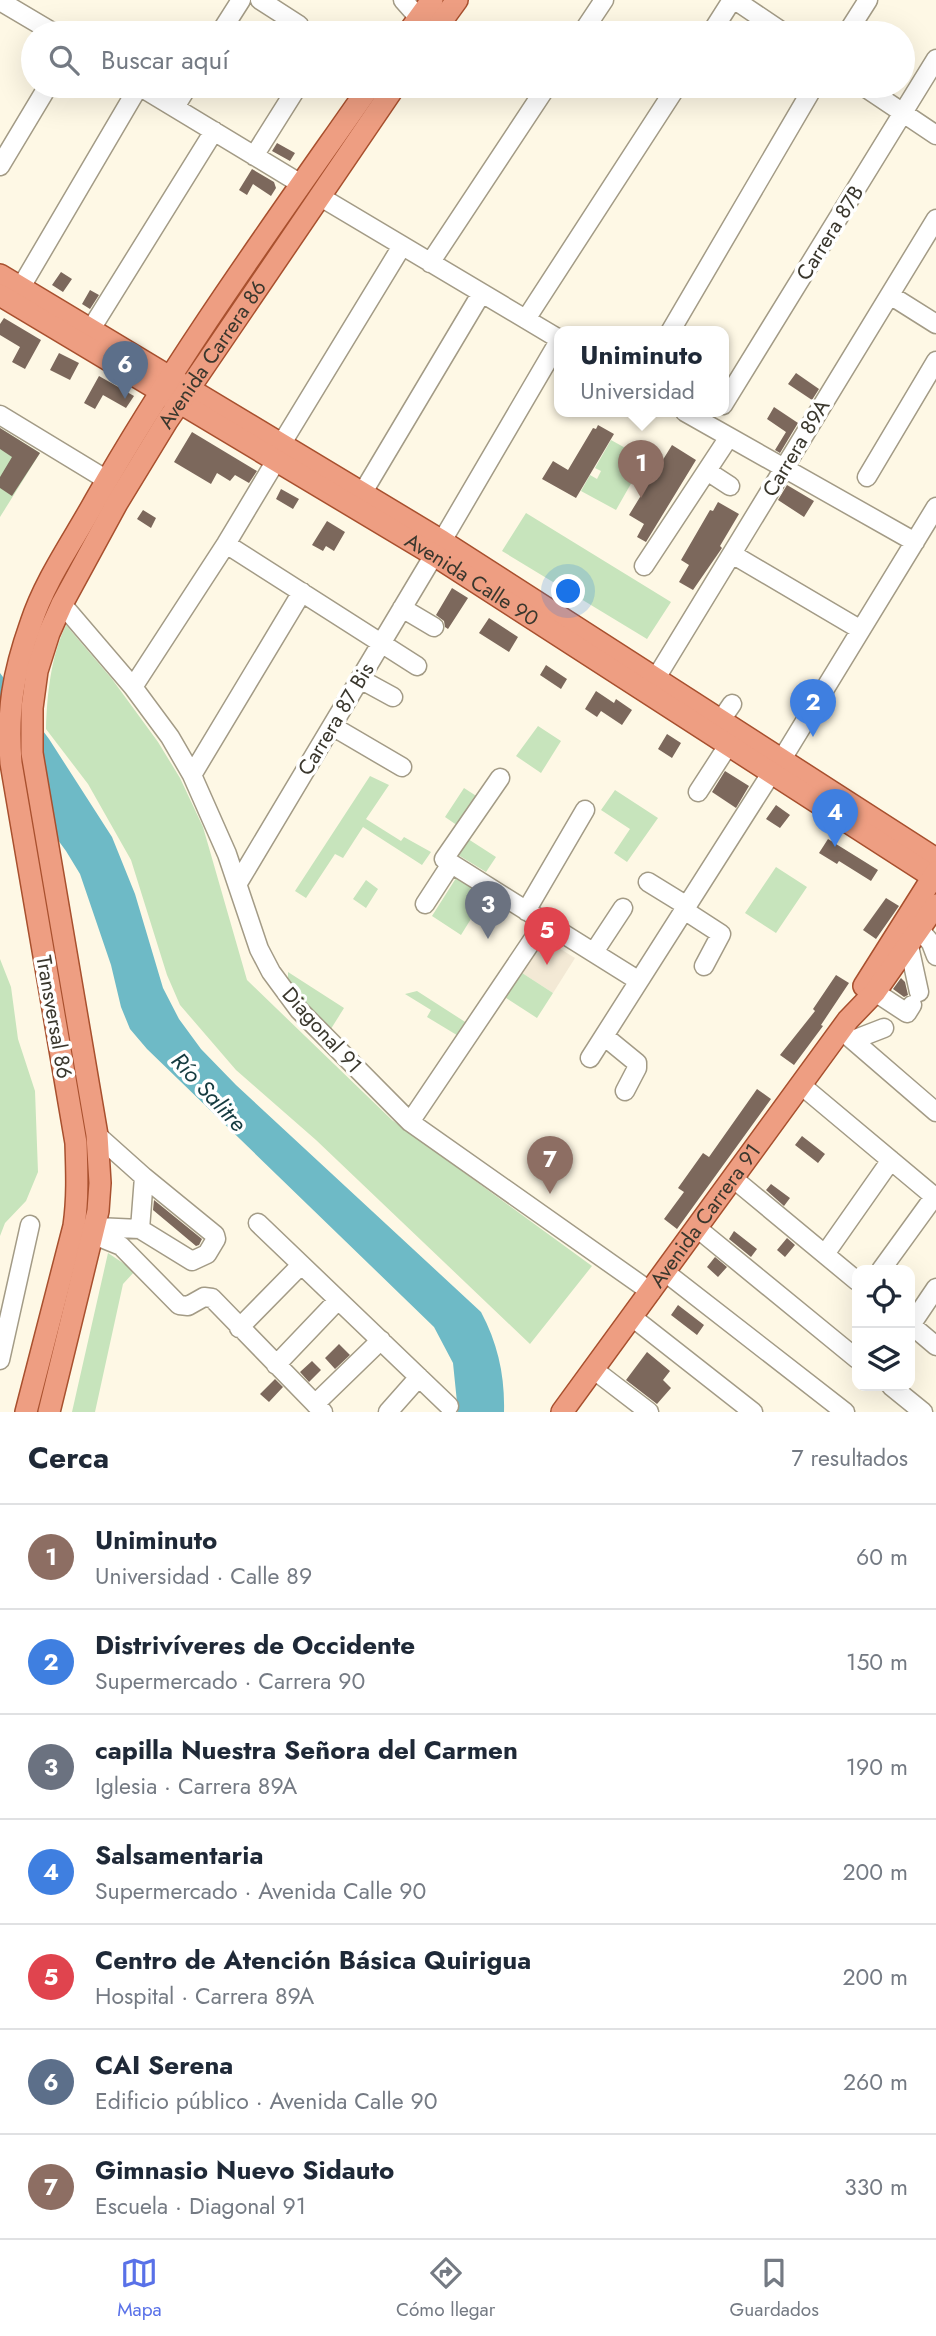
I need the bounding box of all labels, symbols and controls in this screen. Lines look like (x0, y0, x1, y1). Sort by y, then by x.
search box (21, 21, 915, 98)
icon: search (45, 41, 83, 79)
text: Buscar aquí (101, 41, 229, 79)
street label: Carrera 87B (789, 180, 871, 286)
street label: Avenida Carrera 86 (151, 274, 274, 434)
popup (554, 326, 729, 417)
text: Uniminuto (580, 336, 703, 374)
pin: 6 (102, 341, 148, 399)
text: Universidad (580, 374, 695, 408)
street label: Carrera 89A (755, 393, 837, 502)
pin: 1 (618, 440, 664, 498)
street label: Avenida Calle 90 (399, 526, 545, 634)
your location (551, 574, 585, 608)
street label: Carrera 87 Bis (290, 657, 382, 781)
pin: 2 (790, 679, 836, 737)
pin: 4 (812, 789, 858, 847)
pin: 3 (465, 881, 511, 939)
pin: 5 (524, 907, 570, 965)
street label: Transversal 86 (28, 953, 80, 1081)
street label: Diagonal 91 (275, 980, 369, 1080)
water label: Río Salitre (163, 1045, 255, 1140)
pin: 7 (527, 1136, 573, 1194)
street label: Avenida Carrera 91 (642, 1137, 768, 1294)
map controls (852, 1265, 915, 1391)
button: locate (852, 1265, 915, 1328)
button: layers (852, 1328, 915, 1391)
text: Cerca (28, 1436, 109, 1479)
text: 7 resultados (791, 1441, 908, 1475)
text: Uniminuto (95, 1521, 217, 1559)
text: 1 (45, 1540, 57, 1574)
text: 60 m (856, 1540, 908, 1574)
text: Universidad · Calle 89 (95, 1559, 312, 1593)
text: Distrivíveres de Occidente (95, 1626, 415, 1664)
text: 2 (43, 1645, 59, 1679)
text: 150 m (846, 1645, 908, 1679)
text: Supermercado · Carrera 90 (95, 1664, 365, 1698)
text: capilla Nuestra Señora del Carmen (95, 1731, 518, 1769)
text: 3 (44, 1750, 58, 1784)
text: 190 m (846, 1750, 908, 1784)
text: Iglesia · Carrera 89A (95, 1769, 297, 1803)
text: Salsamentaria (95, 1836, 263, 1874)
text: 4 (43, 1855, 59, 1889)
text: 200 m (842, 1855, 908, 1889)
text: Supermercado · Avenida Calle 90 (95, 1874, 426, 1908)
text: Centro de Atención Básica Quirigua (95, 1941, 531, 1979)
text: 5 (44, 1960, 58, 1994)
text: 200 m (842, 1960, 908, 1994)
text: Hospital · Carrera 89A (95, 1979, 314, 2013)
text: CAI Serena (95, 2046, 233, 2084)
text: 6 (43, 2065, 59, 2099)
text: 260 m (843, 2065, 908, 2099)
text: Edificio público · Avenida Calle 90 (95, 2084, 438, 2118)
text: Gimnasio Nuevo Sidauto (95, 2151, 394, 2189)
text: 7 (44, 2170, 58, 2204)
text: 330 m (844, 2170, 908, 2204)
text: Escuela · Diagonal 91 (95, 2189, 306, 2223)
tab: Mapa (117, 2254, 162, 2323)
tab: Cómo llegar (396, 2254, 495, 2323)
tab: Guardados (730, 2254, 819, 2323)

